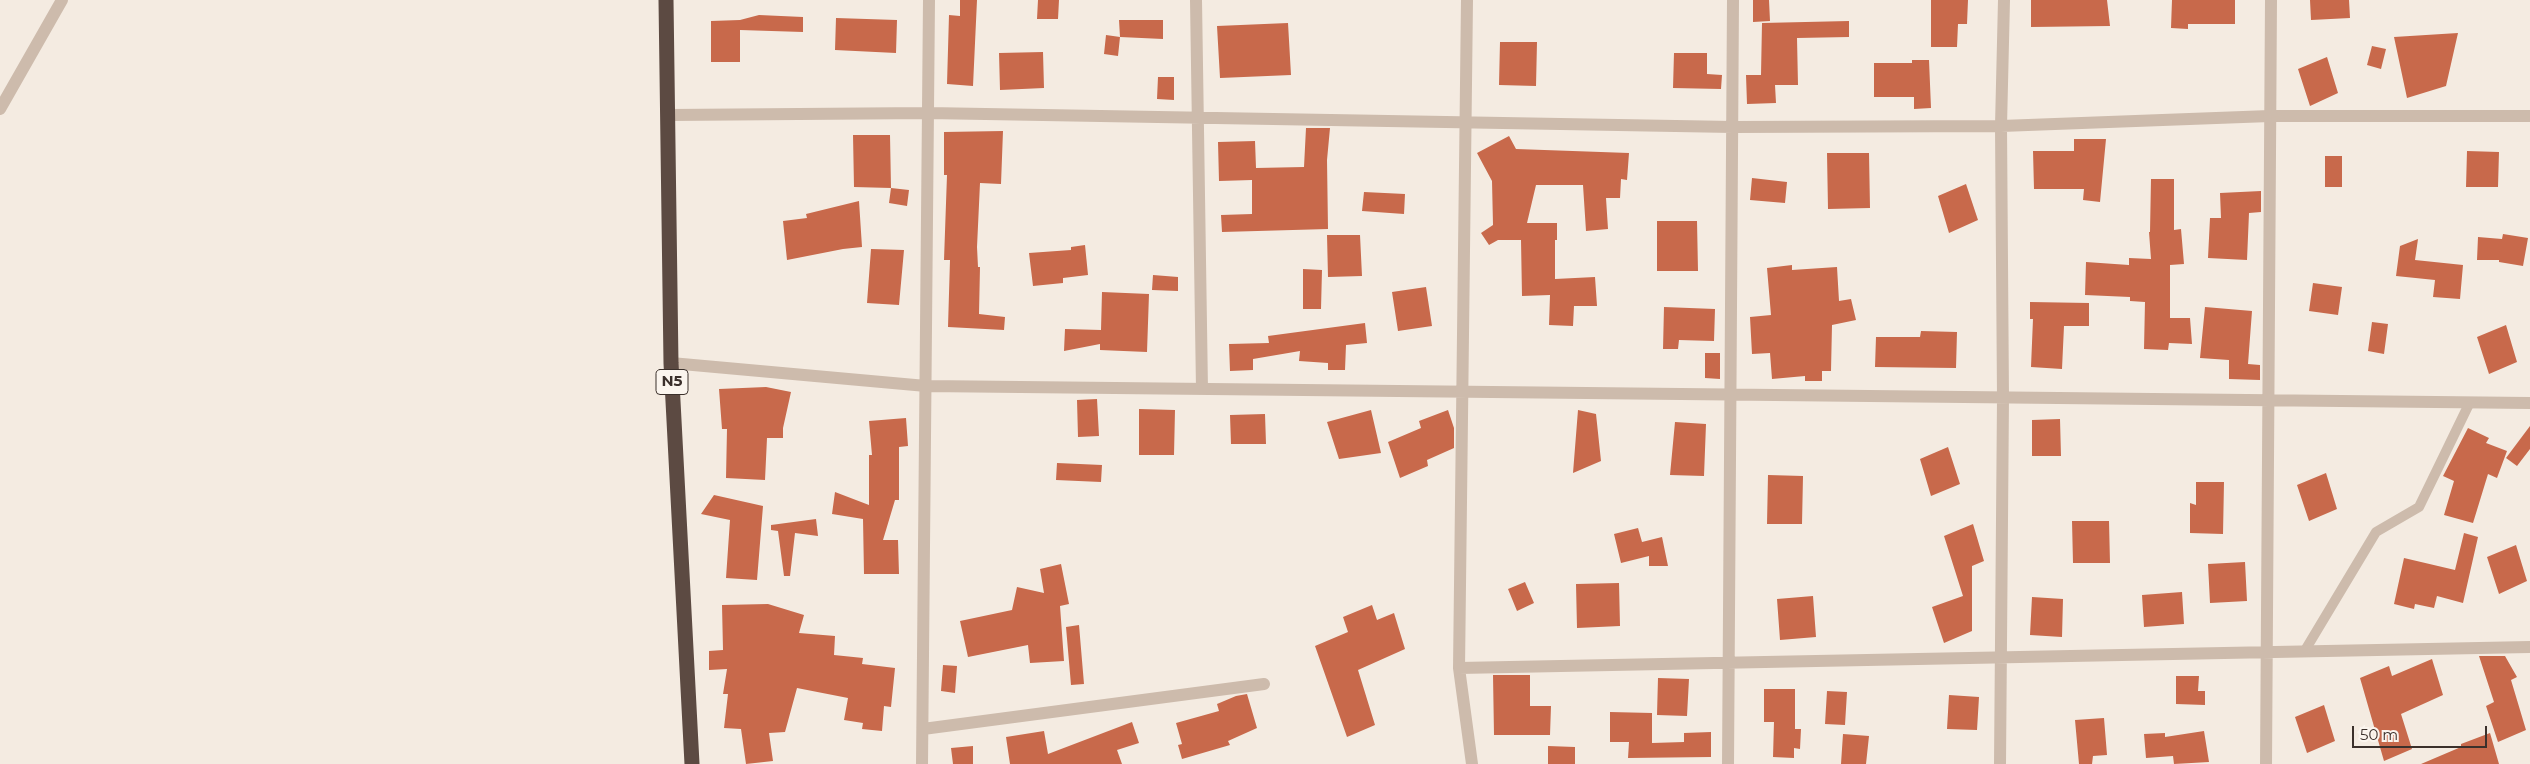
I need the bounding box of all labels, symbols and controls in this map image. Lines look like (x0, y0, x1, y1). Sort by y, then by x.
road number: N5 (656, 370, 688, 394)
scale bar (2355, 716, 2490, 748)
text: 50 m (2360, 725, 2398, 744)

